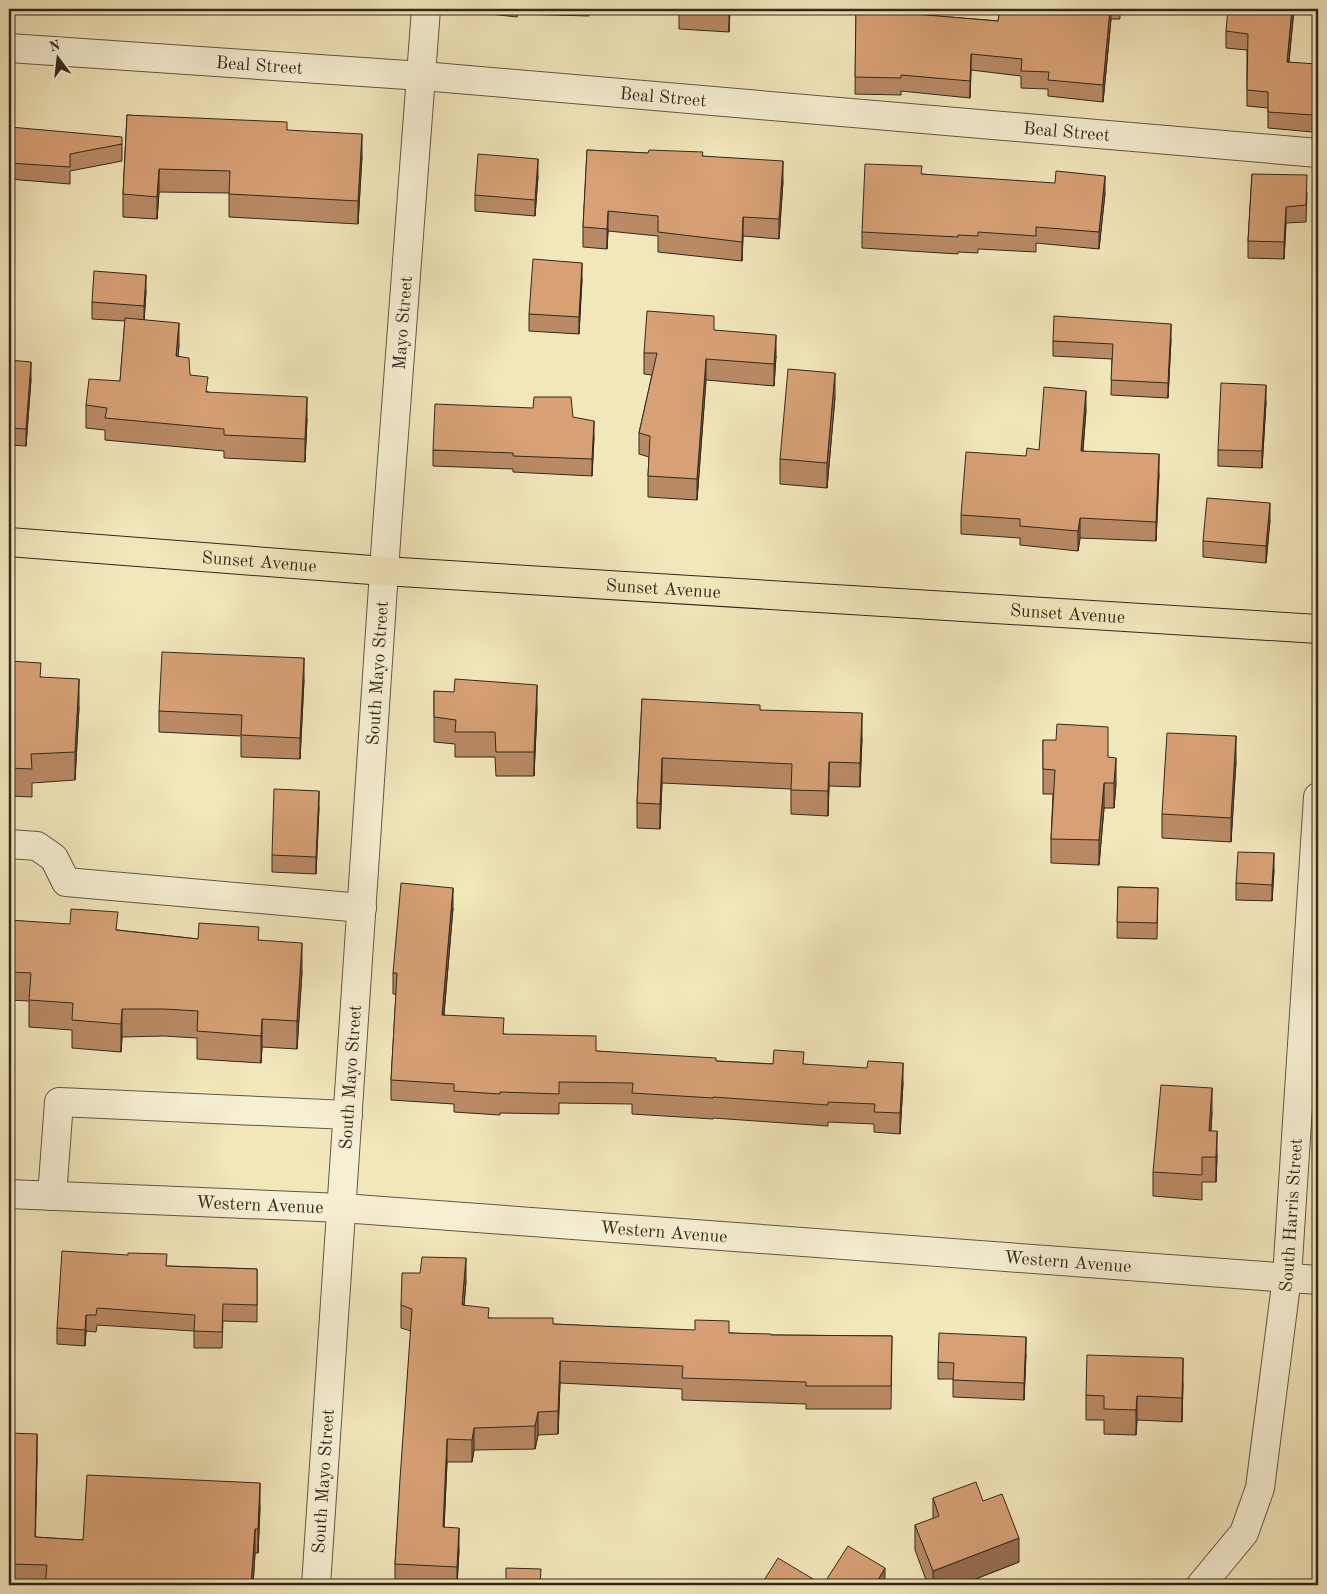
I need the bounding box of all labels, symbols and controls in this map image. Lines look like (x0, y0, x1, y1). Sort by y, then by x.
north arrow (32, 32, 82, 82)
text: N (48, 38, 62, 55)
street label: Beal Street (215, 54, 304, 78)
street label: Beal Street (619, 85, 707, 110)
street label: Beal Street (1022, 120, 1111, 145)
street label: Mayo Street (391, 275, 416, 371)
street label: Sunset Avenue (201, 549, 317, 576)
street label: Sunset Avenue (605, 577, 721, 602)
street label: South Mayo Street (364, 600, 392, 746)
street label: Sunset Avenue (1009, 602, 1126, 627)
street label: South Mayo Street (337, 1004, 365, 1150)
street label: South Harris Street (1277, 1138, 1306, 1293)
street label: Western Avenue (196, 1194, 324, 1217)
street label: Western Avenue (599, 1219, 728, 1246)
street label: Western Avenue (1003, 1249, 1132, 1276)
street label: South Mayo Street (310, 1408, 338, 1554)

